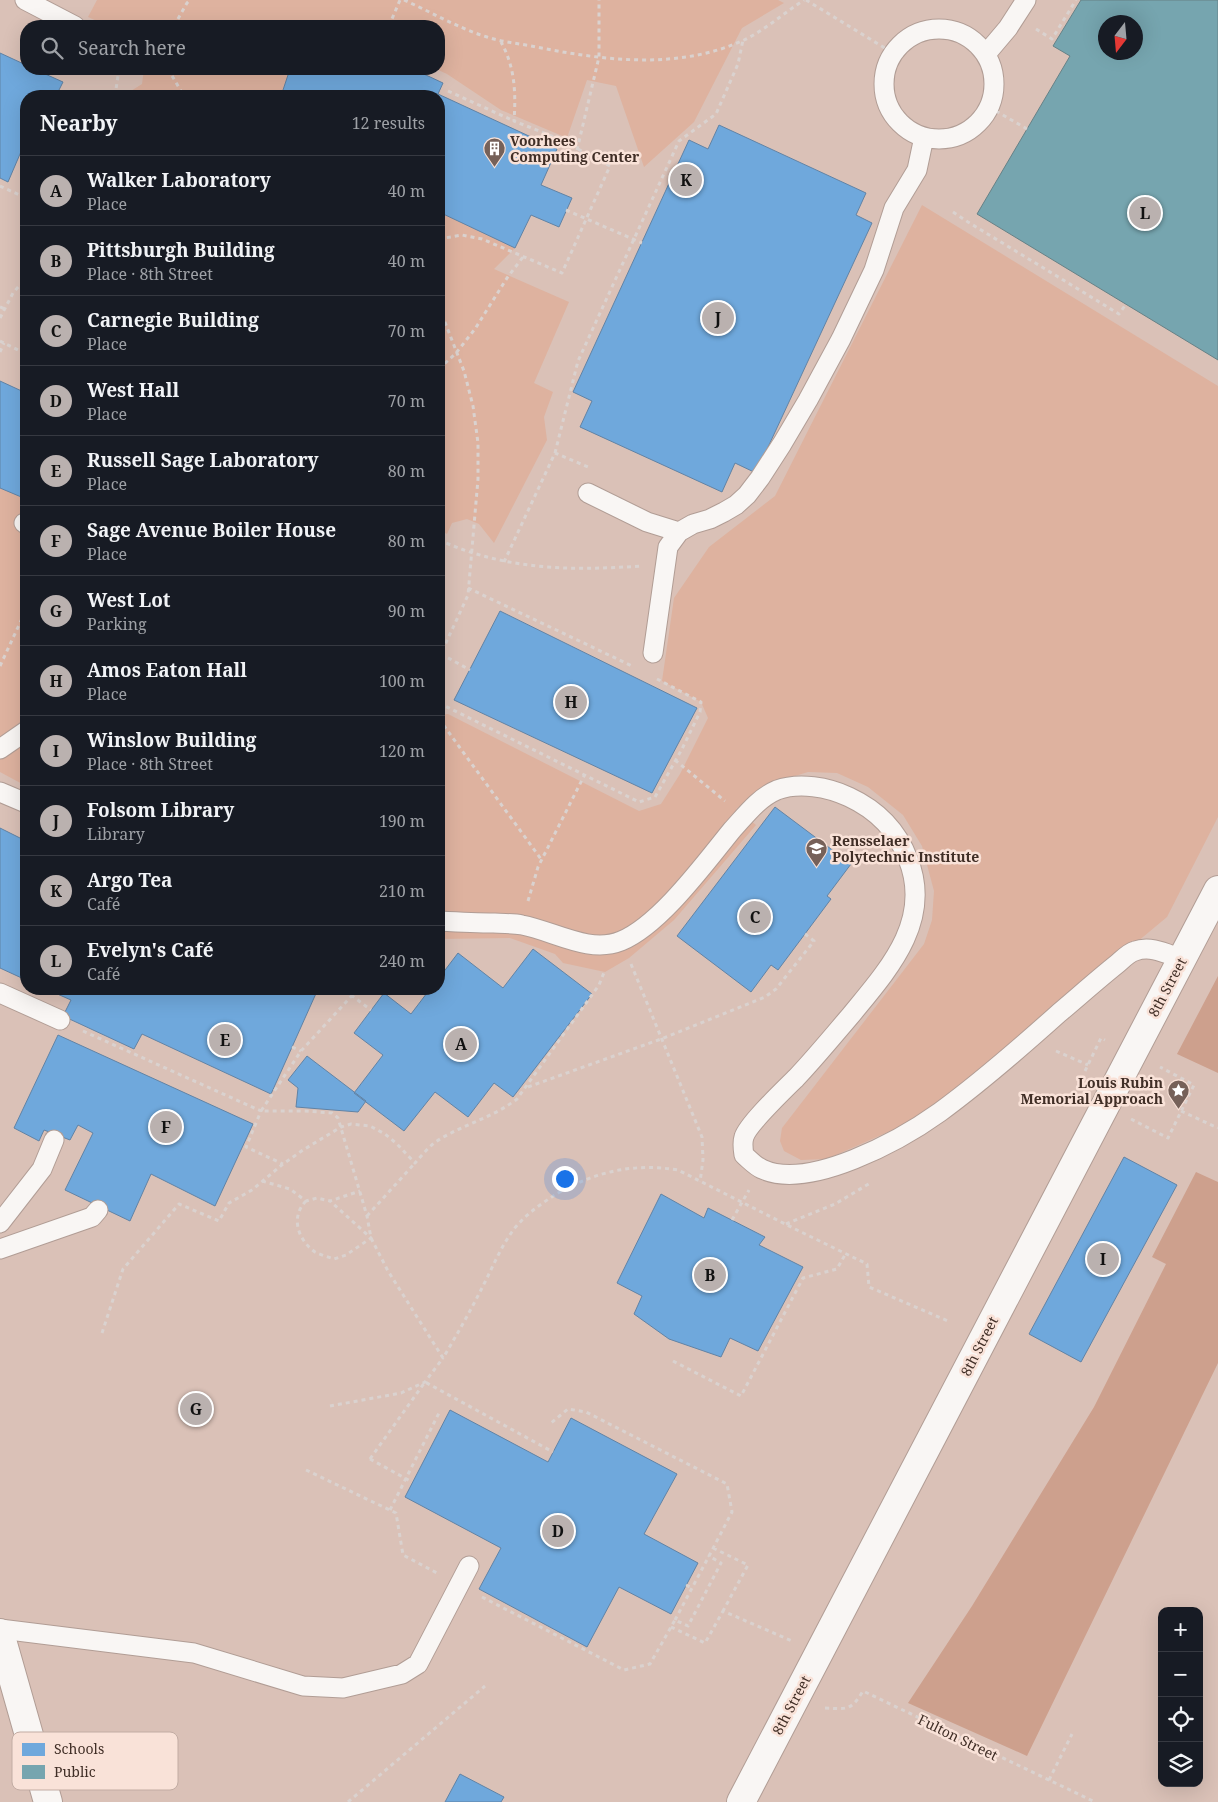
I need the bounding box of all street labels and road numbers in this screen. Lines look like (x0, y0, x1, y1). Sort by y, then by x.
street label: 8th Street (1144, 954, 1191, 1020)
street label: 8th Street (956, 1313, 1002, 1379)
street label: 8th Street (768, 1672, 815, 1738)
street label: Fulton Street (915, 1710, 1001, 1764)

